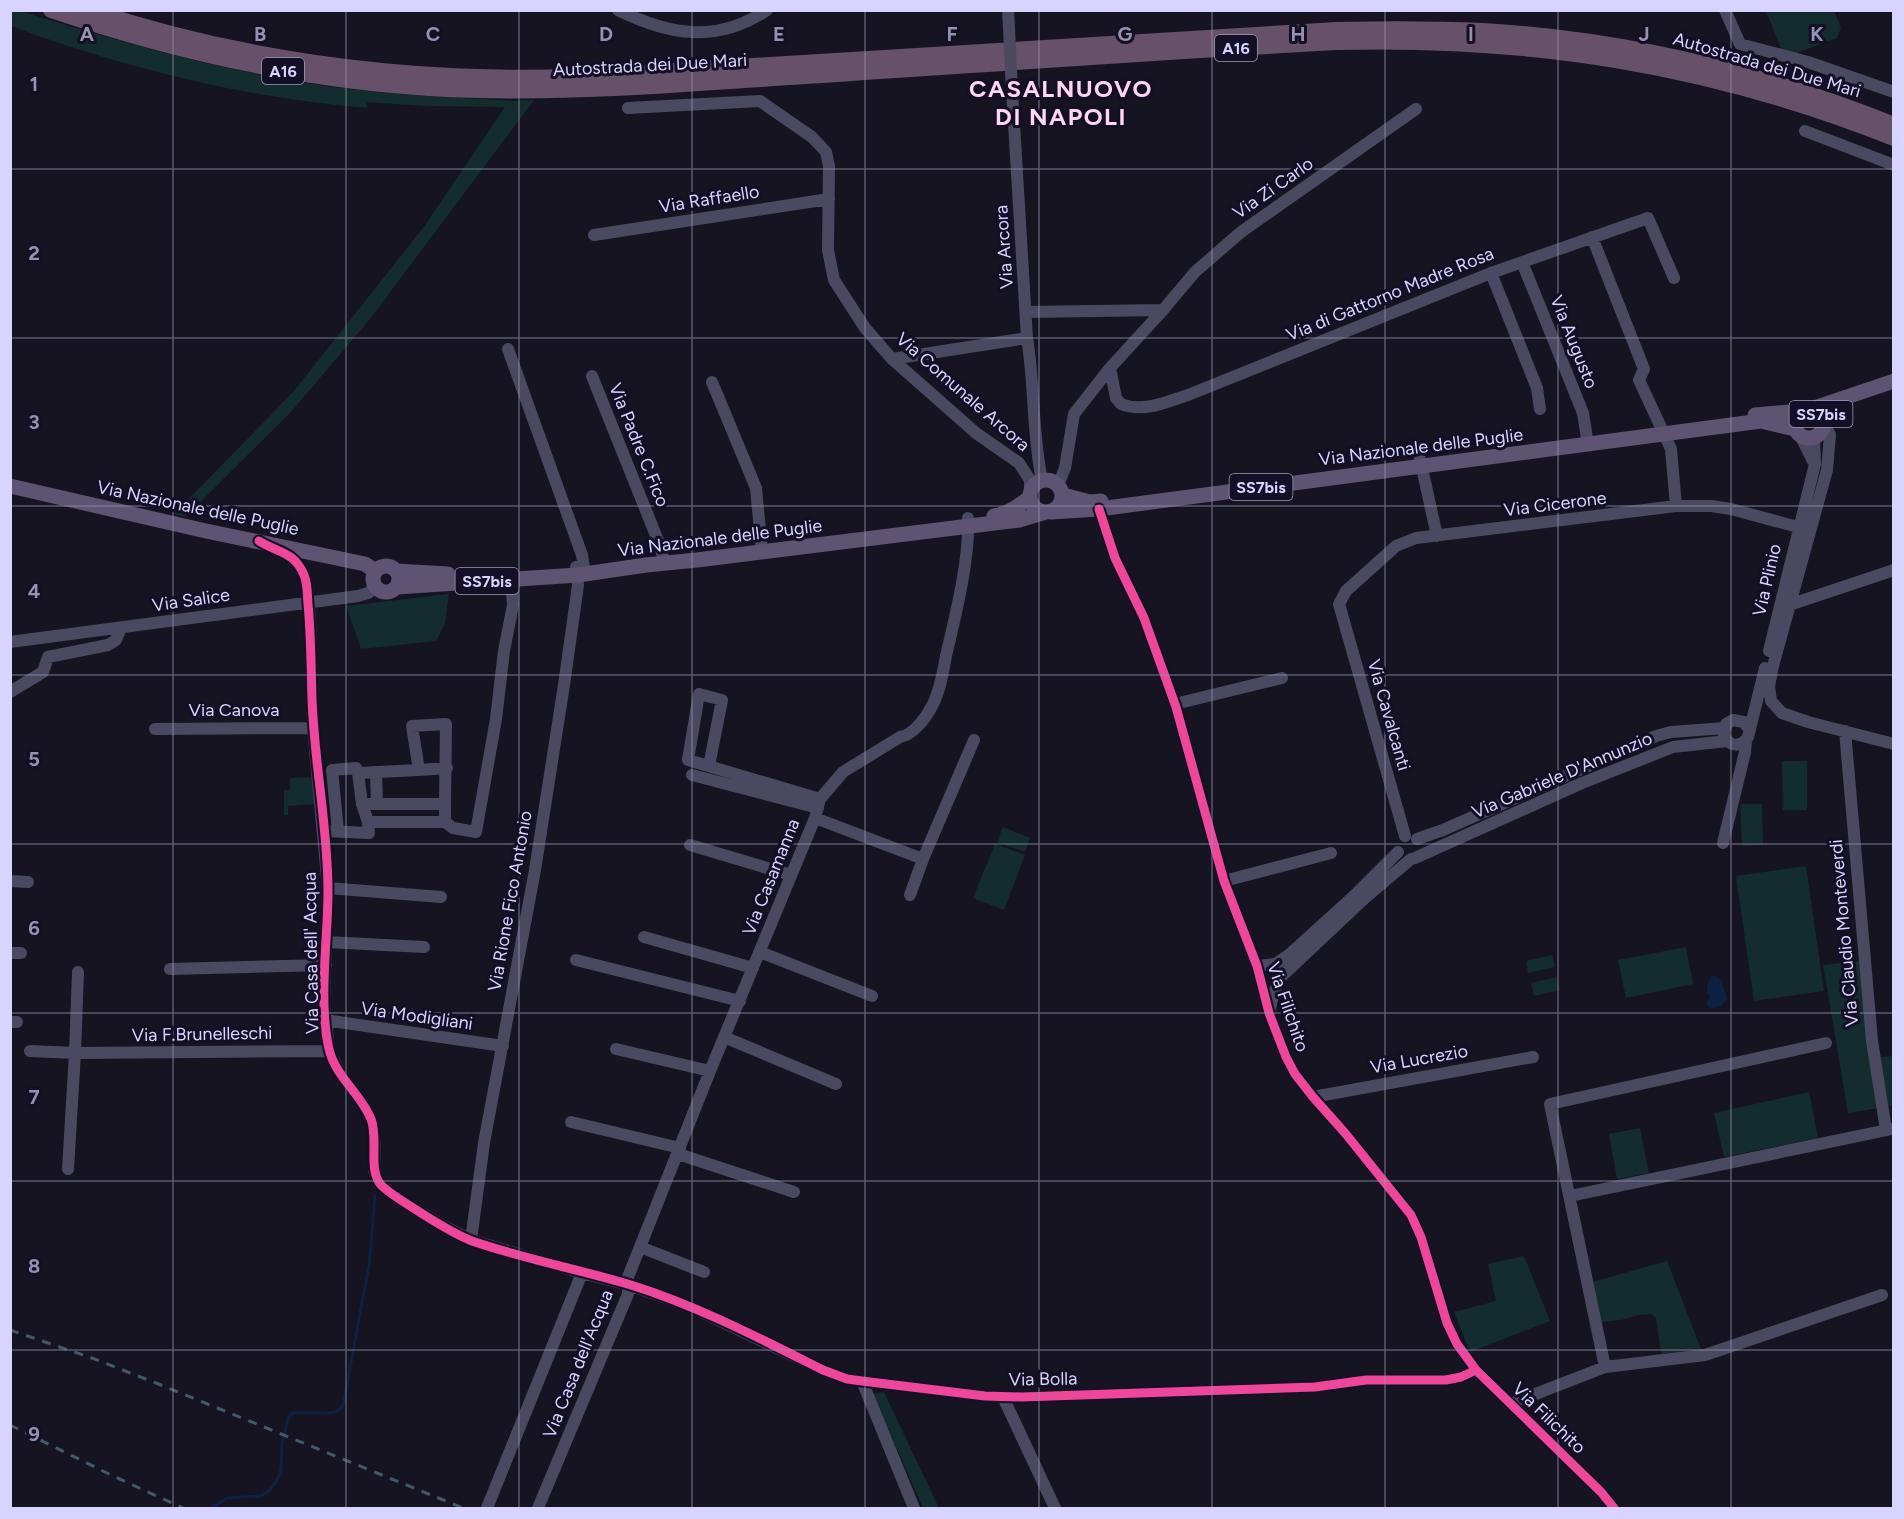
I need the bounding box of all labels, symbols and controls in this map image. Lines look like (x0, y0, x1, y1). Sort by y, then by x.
text: A (80, 22, 95, 46)
text: B (254, 22, 266, 46)
text: C (426, 22, 440, 46)
text: D (599, 22, 613, 46)
text: E (773, 22, 785, 46)
text: F (946, 22, 958, 46)
text: G (1118, 22, 1133, 46)
text: H (1291, 22, 1306, 46)
text: I (1468, 22, 1474, 46)
text: J (1638, 22, 1650, 46)
text: K (1810, 22, 1824, 46)
street label: Autostrada dei Due Mari (1671, 28, 1863, 102)
road number: A16 (1215, 35, 1257, 61)
street label: Autostrada dei Due Mari (552, 49, 748, 81)
road number: A16 (262, 58, 304, 84)
text: 1 (30, 72, 38, 96)
district label: CASALNUOVO DI NAPOLI (969, 74, 1153, 131)
street label: Via Zi Carlo (1229, 152, 1317, 224)
street label: Via Raffaello (657, 180, 761, 218)
street label: Via Arcora (990, 204, 1018, 290)
text: 2 (28, 241, 40, 265)
street label: Via di Gattorno Madre Rosa (1283, 242, 1497, 346)
street label: Via Augusto (1545, 292, 1603, 392)
street label: Via Comunale Arcora (892, 328, 1034, 456)
street label: Via Padre C.Fico (604, 380, 674, 510)
road number: SS7bis (1790, 401, 1852, 427)
text: 3 (28, 410, 40, 434)
street label: Via Nazionale delle Puglie (1318, 424, 1525, 470)
road number: SS7bis (1230, 474, 1292, 500)
street label: Via Nazionale delle Puglie (95, 476, 301, 540)
street label: Via Cicerone (1502, 487, 1608, 521)
street label: Via Nazionale delle Puglie (617, 515, 824, 561)
street label: Via Plinio (1748, 542, 1786, 618)
road number: SS7bis (456, 568, 518, 594)
text: 4 (28, 579, 41, 603)
street label: Via Salice (151, 584, 231, 616)
street label: Via Cavalcanti (1363, 657, 1415, 773)
street label: Via Canova (188, 699, 280, 721)
street label: Via Gabriele D'Annunzio (1468, 727, 1656, 823)
text: 5 (28, 747, 40, 771)
street label: Via Rione Fico Antonio (483, 809, 537, 993)
street label: Via Casamanna (738, 815, 804, 939)
street label: Via Claudio Monteverdi (1825, 838, 1863, 1028)
street label: Via Casa dell' Acqua (299, 872, 323, 1034)
text: 6 (28, 916, 40, 940)
street label: Via Filichito (1262, 959, 1314, 1055)
street label: Via Modigliani (360, 997, 474, 1035)
street label: Via F.Brunelleschi (131, 1022, 273, 1046)
street label: Via Lucrezio (1368, 1040, 1470, 1078)
text: 7 (28, 1085, 40, 1109)
text: 8 (28, 1254, 40, 1278)
street label: Via Casa dell'Acqua (538, 1287, 618, 1441)
street label: Via Bolla (1008, 1367, 1078, 1391)
street label: Via Filichito (1508, 1378, 1590, 1458)
text: 9 (28, 1422, 40, 1446)

